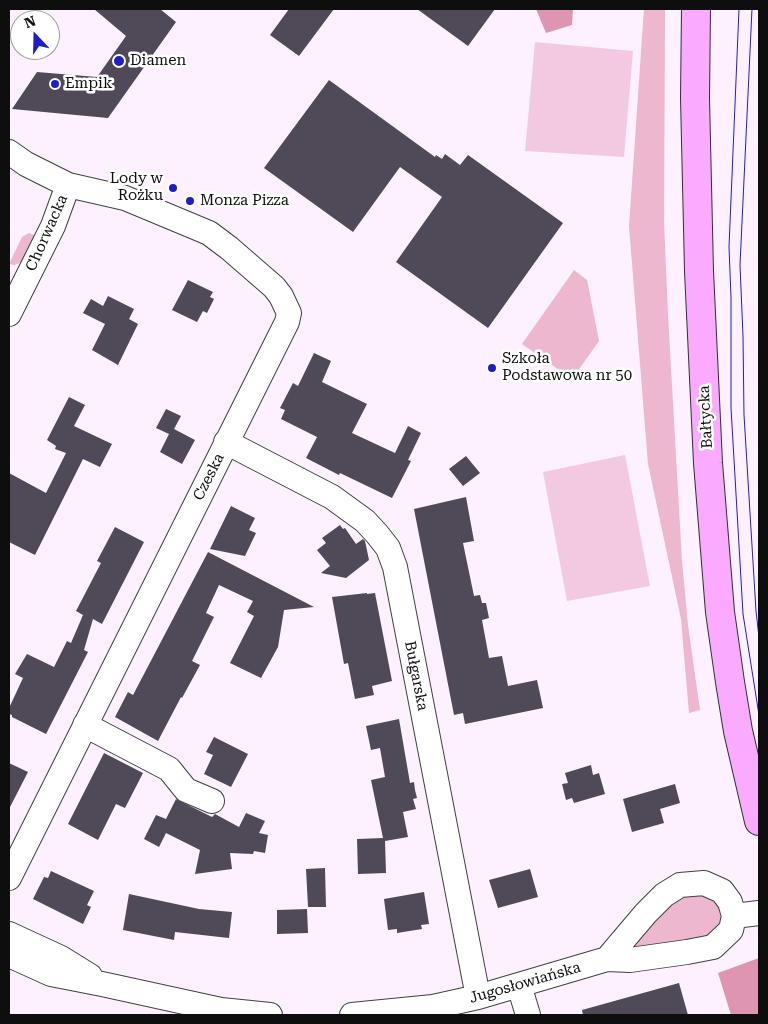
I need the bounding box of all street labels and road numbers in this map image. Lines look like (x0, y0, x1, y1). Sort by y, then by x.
street label: Chorwacka (22, 192, 72, 274)
street label: Bałtycka (695, 385, 717, 449)
street label: Czeska (190, 451, 228, 503)
street label: Bułgarska (400, 640, 432, 712)
street label: Jugosłowiańska (467, 959, 583, 1007)

